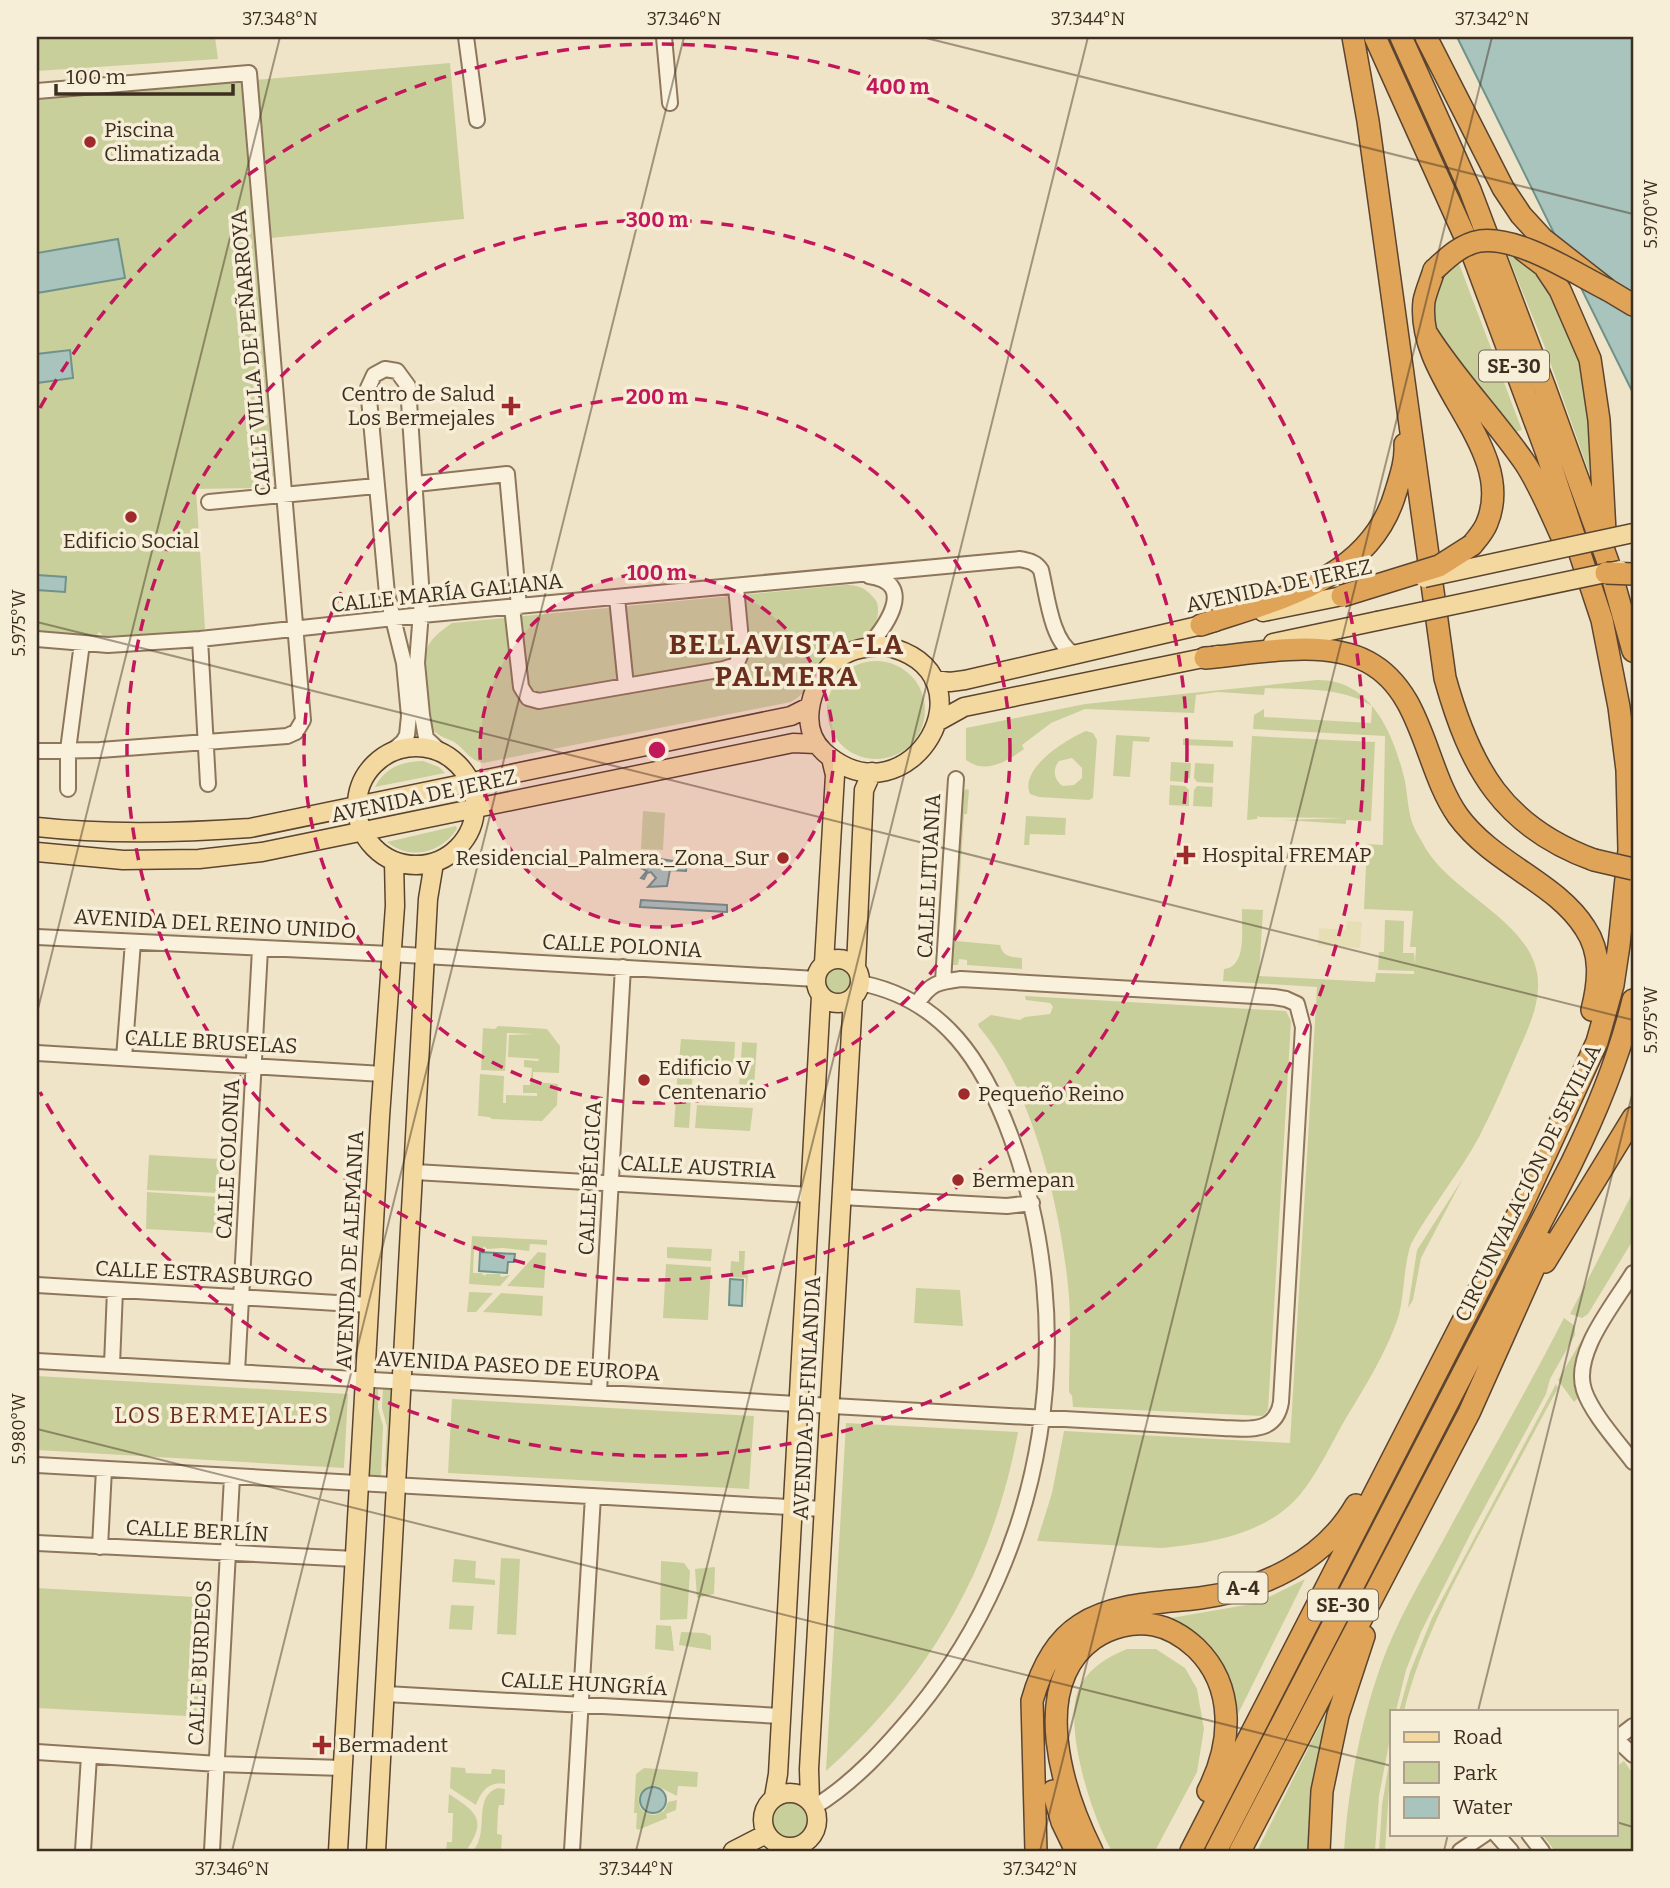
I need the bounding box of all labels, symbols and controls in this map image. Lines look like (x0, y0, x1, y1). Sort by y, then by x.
text: 37.348°N (242, 8, 318, 30)
text: 37.346°N (647, 8, 721, 30)
text: 37.344°N (1051, 8, 1125, 30)
text: 37.342°N (1455, 8, 1529, 30)
scale bar (56, 52, 233, 96)
text: 100 m (66, 64, 126, 90)
text: 400 m (866, 74, 930, 100)
place label: Piscina Climatizada (104, 117, 220, 167)
marker: Piscina Climatizada (82, 134, 98, 150)
text: 5.970°W (1640, 179, 1662, 249)
text: 300 m (626, 207, 688, 233)
street label: CALLE VILLA DE PEÑARROYA (226, 209, 276, 497)
road number: SE-30 (1479, 350, 1549, 382)
place label: Centro de Salud Los Bermejales (341, 381, 495, 431)
text: 200 m (626, 384, 688, 410)
marker: Centro de Salud Los Bermejales (501, 396, 521, 416)
marker: Edificio Social (123, 509, 139, 525)
place label: Edificio Social (63, 528, 199, 554)
street label: AVENIDA DE JEREZ (1184, 554, 1374, 618)
text: 100 m (627, 560, 687, 586)
street label: CALLE MARÍA GALIANA (330, 568, 564, 618)
text: 5.975°W (8, 589, 30, 657)
district label: BELLAVISTA-LA PALMERA (669, 628, 905, 693)
centre of rings (645, 738, 669, 762)
street label: AVENIDA DE JEREZ (329, 764, 519, 828)
street label: CALLE LITUANIA (912, 793, 946, 959)
place label: Hospital FREMAP (1202, 842, 1371, 868)
place label: Residencial_Palmera._Zona_Sur (456, 845, 769, 871)
marker: Hospital FREMAP (1176, 845, 1196, 865)
marker: Residencial_Palmera._Zona_Sur (775, 850, 791, 866)
street label: AVENIDA DEL REINO UNIDO (73, 904, 357, 944)
street label: CALLE POLONIA (541, 929, 703, 963)
text: 5.975°W (1640, 986, 1662, 1054)
street label: CALLE BRUSELAS (124, 1024, 298, 1060)
street label: CIRCUNVALACIÓN DE SEVILLA (1449, 1040, 1607, 1326)
place label: Edificio V Centenario (658, 1055, 767, 1105)
marker: Edificio V Centenario (636, 1072, 652, 1088)
street label: CALLE COLONIA (211, 1078, 245, 1240)
place label: Pequeño Reino (978, 1081, 1124, 1107)
marker: Pequeño Reino (956, 1086, 972, 1102)
street label: CALLE BÉLGICA (573, 1100, 607, 1256)
street label: AVENIDA DE ALEMANIA (331, 1130, 369, 1370)
street label: CALLE AUSTRIA (619, 1150, 777, 1184)
place label: Bermepan (972, 1167, 1075, 1193)
marker: Bermepan (950, 1172, 966, 1188)
street label: CALLE ESTRASBURGO (94, 1255, 314, 1293)
street label: AVENIDA DE FINLANDIA (788, 1275, 826, 1521)
street label: AVENIDA PASEO DE EUROPA (375, 1346, 661, 1386)
text: 5.980°W (8, 1393, 30, 1465)
district label: LOS BERMEJALES (114, 1401, 330, 1429)
street label: CALLE BERLÍN (125, 1514, 269, 1548)
road number: A-4 (1218, 1572, 1268, 1604)
street label: CALLE BURDEOS (183, 1579, 217, 1747)
road number: SE-30 (1308, 1590, 1378, 1620)
street label: CALLE HUNGRÍA (500, 1667, 668, 1701)
legend (1390, 1710, 1618, 1836)
text: Road (1453, 1724, 1502, 1750)
place label: Bermadent (338, 1732, 449, 1758)
marker: Bermadent (312, 1735, 332, 1755)
text: Park (1453, 1760, 1497, 1786)
text: Water (1453, 1794, 1512, 1820)
text: 37.346°N (195, 1858, 269, 1880)
text: 37.344°N (599, 1858, 673, 1880)
text: 37.342°N (1003, 1858, 1077, 1880)

